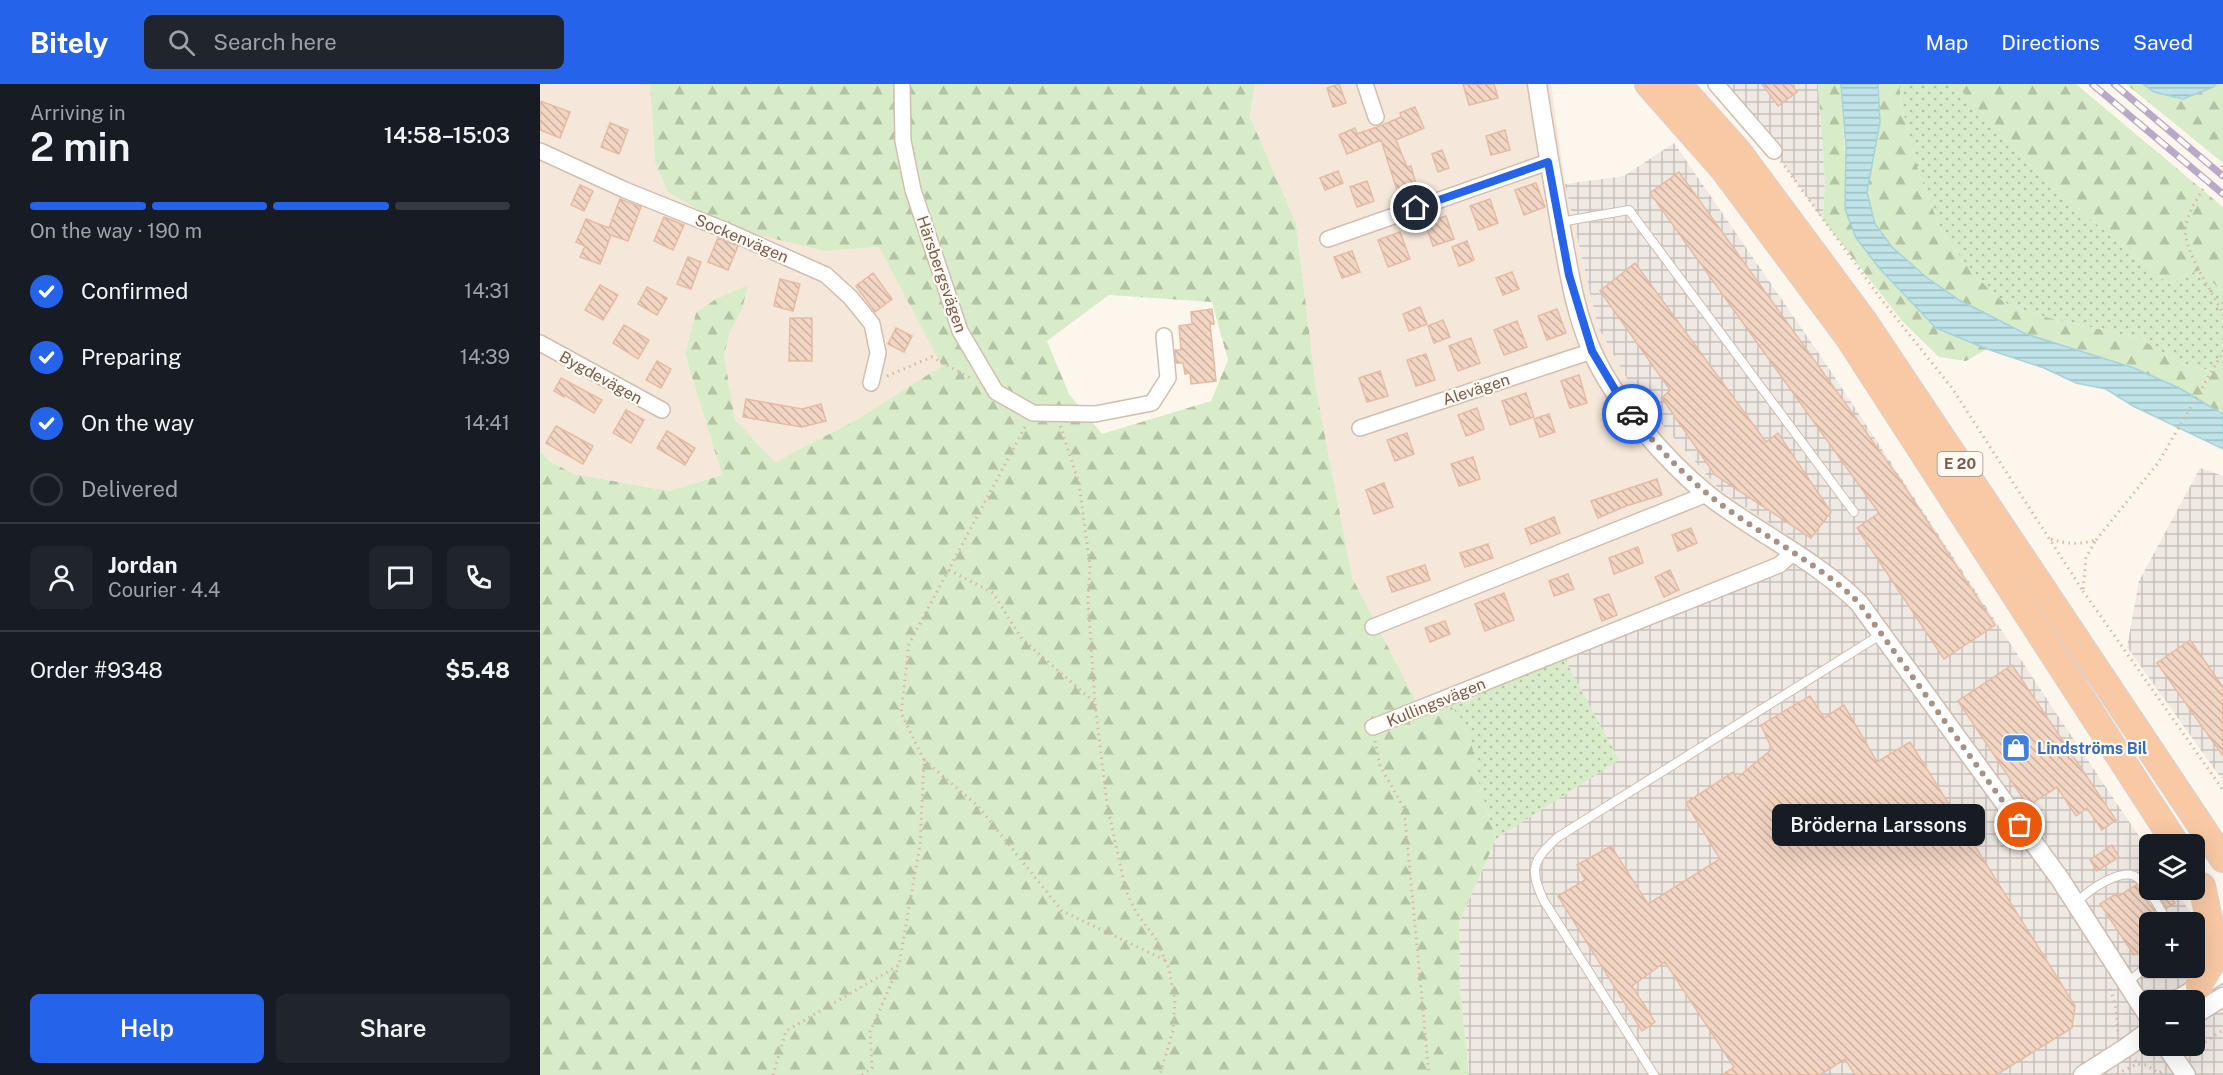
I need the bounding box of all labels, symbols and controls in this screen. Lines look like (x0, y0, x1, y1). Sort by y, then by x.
search box (144, 15, 564, 69)
text: Bitely (30, 26, 108, 59)
icon: search (165, 26, 198, 59)
text: Search here (213, 29, 337, 55)
text: Map (1926, 30, 1968, 55)
text: Directions (2001, 30, 2100, 55)
text: Saved (2133, 30, 2193, 55)
text: Arriving in (30, 101, 125, 125)
text: 14:58–15:03 (384, 122, 510, 148)
text: 2 min (30, 124, 131, 170)
pin (1390, 182, 1441, 233)
icon: home (1399, 191, 1432, 224)
street label: Sockenvägen (692, 210, 791, 267)
street label: Härsbergsvägen (913, 213, 970, 335)
text: On the way · 190 m (30, 219, 202, 243)
icon: check (30, 275, 63, 308)
text: Confirmed (81, 278, 188, 304)
text: 14:31 (464, 279, 510, 303)
icon: check (30, 341, 63, 374)
text: Preparing (81, 344, 182, 370)
text: 14:39 (460, 345, 510, 369)
street label: Bygdevägen (556, 347, 646, 408)
street label: Alevägen (1440, 370, 1512, 409)
courier (1602, 384, 1662, 444)
icon: car (1616, 398, 1649, 431)
icon: check (30, 407, 63, 440)
text: On the way (81, 410, 194, 436)
text: 14:41 (464, 411, 510, 435)
road number: E 20 (1938, 452, 1982, 476)
text: Delivered (81, 476, 178, 502)
button: person (30, 546, 93, 609)
button: chat (369, 546, 432, 609)
button: phone (447, 546, 510, 609)
text: Jordan (108, 552, 177, 578)
text: Courier · 4.4 (108, 578, 220, 602)
text: Order #9348 (30, 657, 163, 683)
text: $5.48 (445, 657, 510, 683)
street label: Kullingsvägen (1384, 674, 1488, 731)
shop icon: Lindströms Bil (2000, 732, 2032, 764)
place label: Lindströms Bil (2037, 739, 2147, 758)
pin (1994, 799, 2045, 850)
callout: Bröderna Larssons (1771, 804, 1984, 846)
icon: bag (2003, 808, 2036, 841)
text: Bröderna Larssons (1790, 813, 1967, 837)
map controls (2139, 834, 2205, 1056)
button: layers (2139, 834, 2205, 900)
button: + (2139, 912, 2205, 978)
button: − (2139, 990, 2205, 1056)
button: Help (30, 994, 264, 1063)
button: Share (276, 994, 510, 1063)

